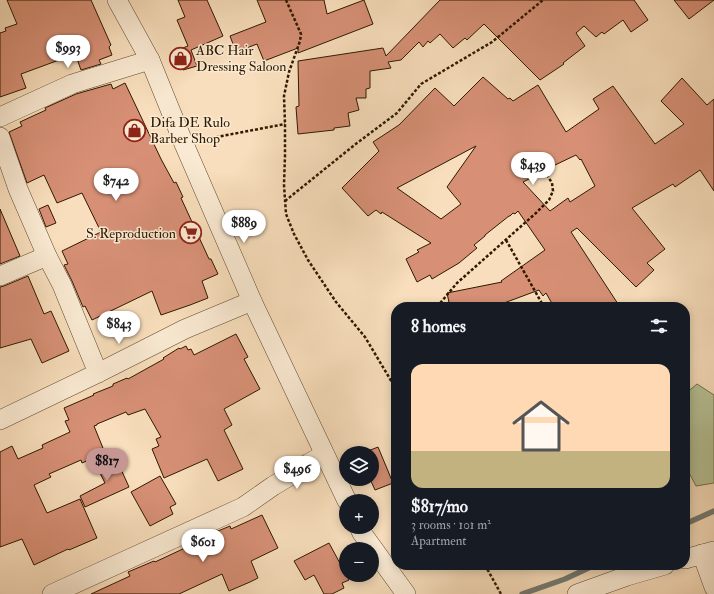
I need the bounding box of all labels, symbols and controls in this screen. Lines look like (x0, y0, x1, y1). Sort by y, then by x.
pin: $993 (44, 35, 92, 69)
text: $993 (55, 40, 81, 56)
place label: ABC Hair Dressing Saloon (195, 42, 287, 75)
shop icon: ABC Hair Dressing Saloon (167, 45, 193, 71)
place label: Difa DE Rulo Barber Shop (150, 114, 230, 148)
shop icon: Difa DE Rulo Barber Shop (121, 117, 147, 143)
pin: $439 (509, 152, 557, 186)
text: $439 (520, 157, 546, 173)
pin: $742 (92, 168, 140, 202)
text: $742 (103, 173, 129, 189)
pin: $889 (220, 210, 268, 244)
text: $889 (231, 215, 257, 231)
supermarket icon: S. Reproduction (178, 220, 204, 246)
place label: S. Reproduction (86, 225, 176, 243)
pin: $843 (95, 311, 143, 345)
icon: filters (648, 315, 670, 337)
text: $843 (106, 316, 132, 332)
text: 8 homes (411, 316, 466, 337)
icon: home (505, 390, 577, 462)
map controls (339, 446, 379, 582)
button: layers (339, 446, 379, 486)
pin: $817 (83, 448, 131, 482)
text: $817 (95, 453, 119, 469)
pin: $496 (273, 456, 321, 490)
text: $496 (283, 461, 311, 477)
button: + (339, 494, 379, 534)
text: $817/mo (411, 496, 468, 517)
text: 3 rooms · 101 m² (411, 517, 491, 533)
pin: $601 (179, 529, 227, 563)
text: Apartment (411, 533, 467, 549)
text: $601 (190, 534, 216, 550)
button: − (339, 542, 379, 582)

